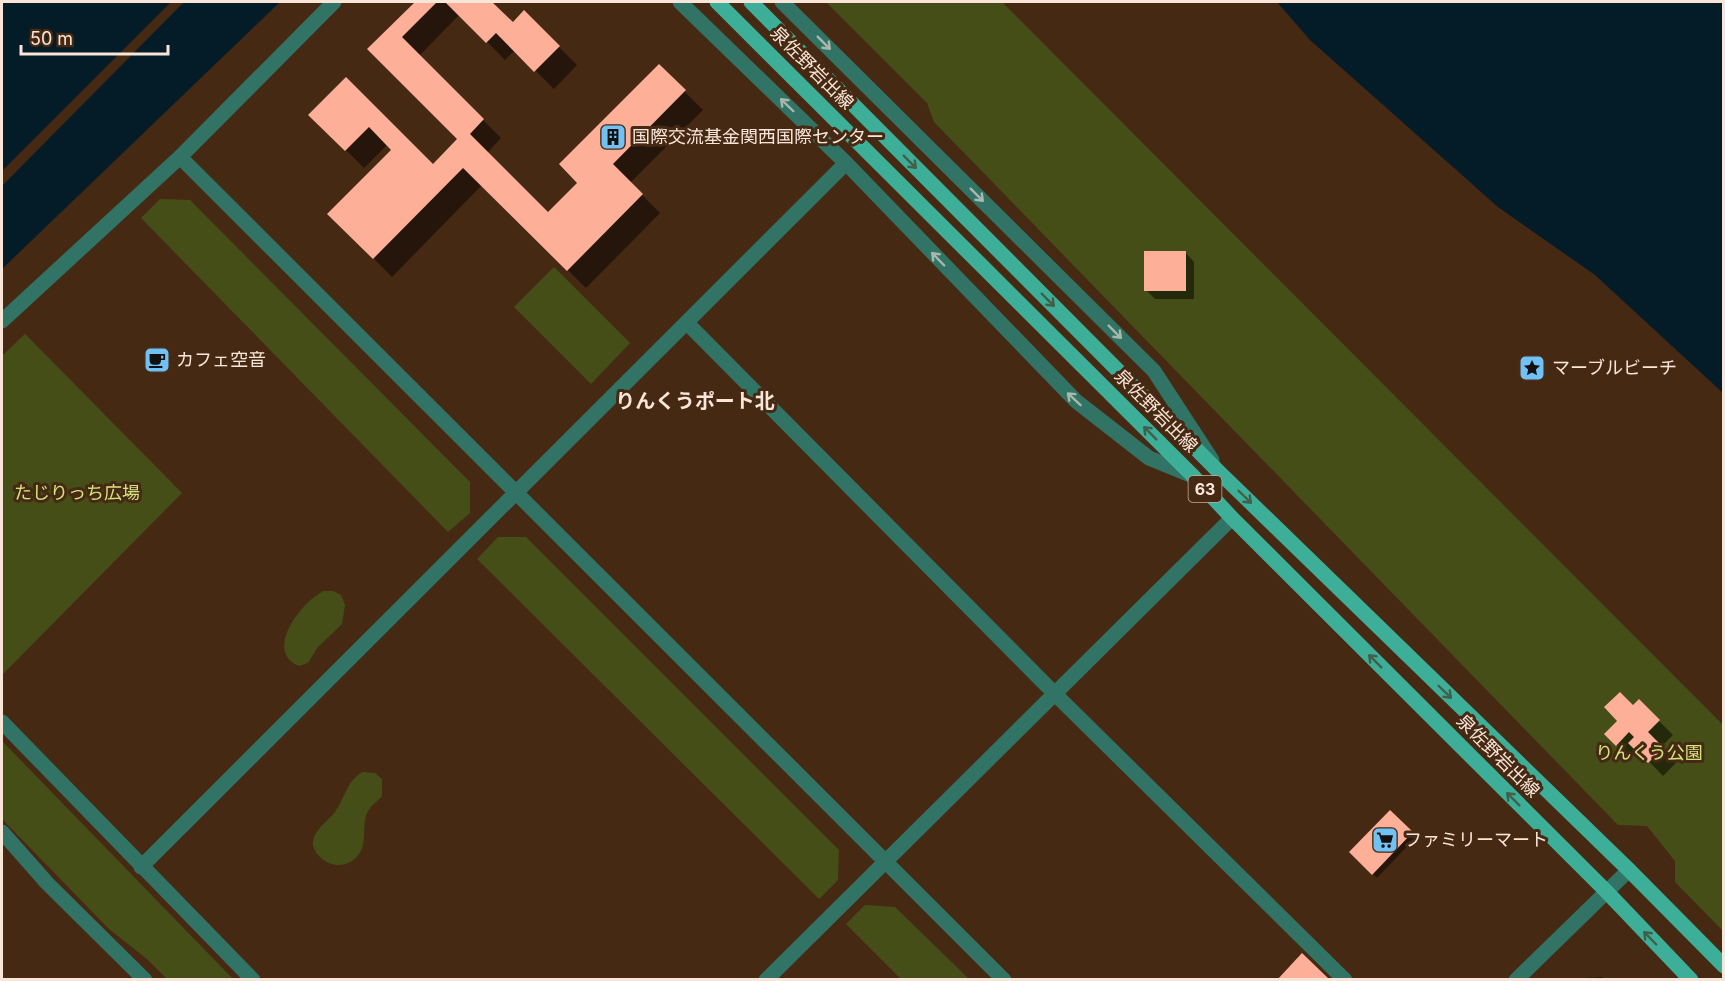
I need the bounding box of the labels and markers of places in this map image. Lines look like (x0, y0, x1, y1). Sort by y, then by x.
building icon: 国際交流基金関西国際センター (598, 122, 628, 152)
place label: 国際交流基金関西国際センター (632, 126, 884, 147)
cafe icon: カフェ空音 (142, 345, 172, 375)
place label: カフェ空音 (176, 349, 266, 370)
place icon: マーブルビーチ (1517, 353, 1547, 383)
place label: マーブルビーチ (1552, 357, 1677, 378)
supermarket icon: ファミリーマート (1370, 825, 1400, 855)
place label: ファミリーマート (1404, 829, 1548, 850)

